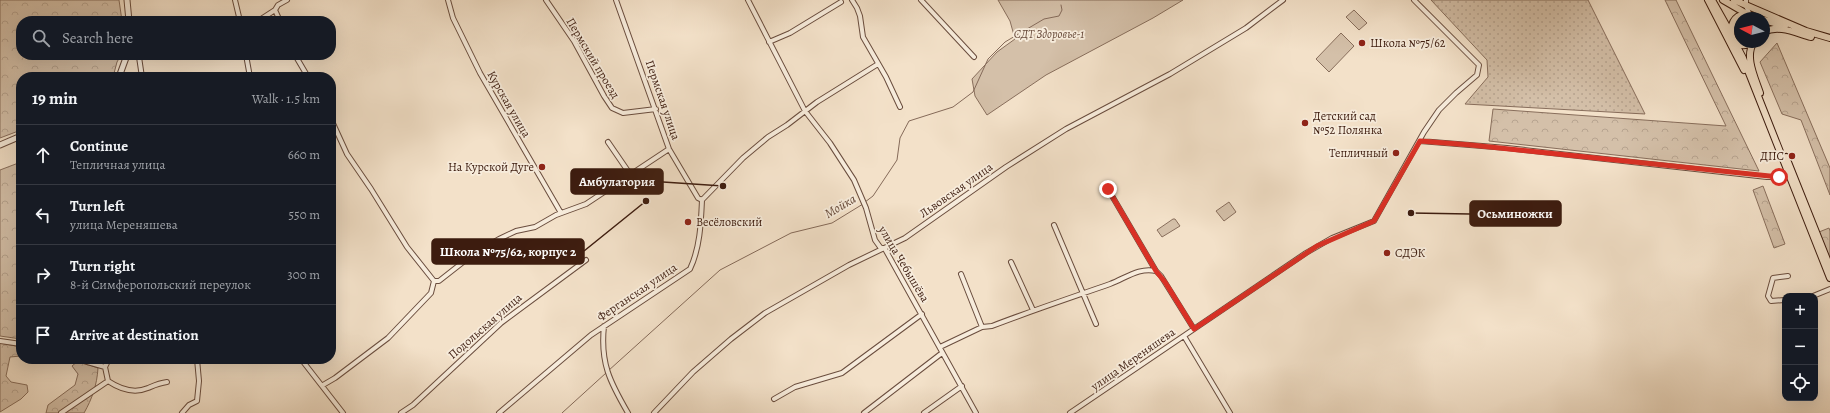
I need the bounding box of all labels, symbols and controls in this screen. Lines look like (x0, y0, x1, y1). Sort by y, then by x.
north arrow (1734, 12, 1770, 48)
street label: Пермский проезд (563, 15, 624, 102)
search box (16, 16, 336, 60)
park label: СДТ Здоровье-1 (1014, 26, 1084, 42)
icon: search (30, 27, 52, 49)
text: Search here (62, 28, 133, 48)
place label: Школа №75/62 (1370, 35, 1446, 51)
marker: Школа №75/62 (1357, 38, 1367, 48)
street label: Пермская улица (642, 58, 684, 143)
street label: Курская улица (483, 68, 535, 141)
text: 19 min (32, 87, 78, 110)
text: Walk · 1.5 km (252, 90, 320, 107)
place label: Детский сад №52 Полянка (1313, 108, 1383, 138)
marker: Детский сад №52 Полянка (1300, 118, 1310, 128)
text: Continue (70, 136, 128, 156)
icon: ahead (32, 144, 54, 166)
place label: Тепличный (1329, 145, 1388, 161)
text: 660 m (288, 146, 320, 163)
marker: Тепличный (1391, 148, 1401, 158)
place label: ДПС (1760, 148, 1784, 164)
marker: ДПС (1787, 151, 1797, 161)
text: Тепличная улица (70, 156, 166, 173)
place label: На Курской Дуге (448, 159, 534, 175)
street label: Львовская улица (916, 159, 996, 221)
marker: На Курской Дуге (537, 162, 547, 172)
route start (1770, 168, 1788, 186)
callout: Амбулатория (571, 169, 663, 194)
text: Амбулатория (578, 173, 655, 190)
route end (1099, 180, 1117, 198)
water label: Мойка (821, 190, 859, 222)
text: Turn left (70, 196, 125, 216)
callout: Осьминожки (1470, 201, 1561, 226)
icon: left (32, 204, 54, 226)
text: Осьминожки (1477, 205, 1553, 222)
text: 550 m (289, 206, 320, 223)
place label: Весёловский (696, 214, 762, 230)
text: улица Мереняшева (70, 216, 178, 233)
marker: Весёловский (683, 217, 693, 227)
street label: улица Чебышёва (874, 222, 933, 305)
callout: Школа №75/62, корпус 2 (432, 239, 584, 264)
text: Школа №75/62, корпус 2 (440, 243, 577, 260)
place label: СДЭК (1395, 245, 1426, 261)
marker: СДЭК (1382, 248, 1392, 258)
text: Turn right (70, 256, 135, 276)
street label: Ферганская улица (594, 259, 681, 325)
icon: right (32, 264, 54, 286)
text: 300 m (287, 266, 320, 283)
text: 8-й Симферопольский переулок (70, 276, 251, 293)
street label: Подольская улица (445, 289, 526, 363)
map controls (1782, 293, 1818, 401)
button: + (1782, 293, 1818, 329)
icon: arrive (32, 324, 54, 346)
street label: улица Мереняшева (1087, 324, 1179, 395)
text: Arrive at destination (70, 325, 199, 345)
button: − (1782, 329, 1818, 365)
button: locate (1782, 365, 1818, 401)

